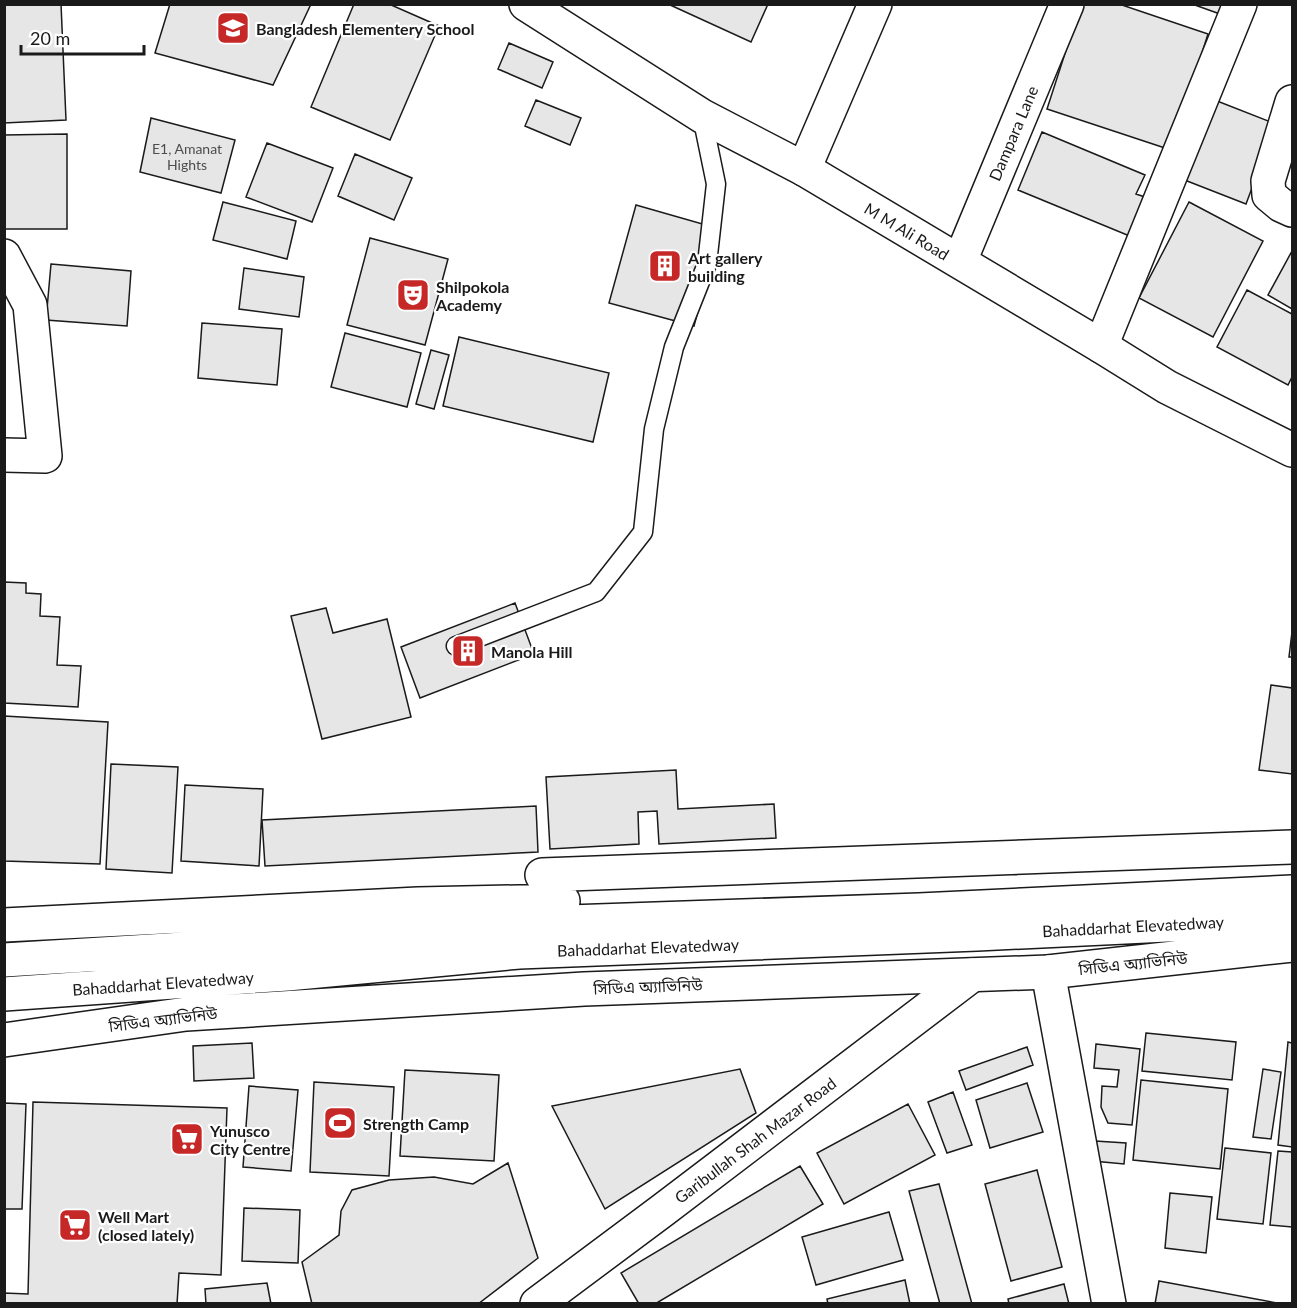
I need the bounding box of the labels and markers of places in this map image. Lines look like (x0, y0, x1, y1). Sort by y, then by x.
school or university icon: Bangladesh Elementery School (215, 10, 251, 46)
place label: Bangladesh Elementery School (256, 19, 474, 38)
building icon: Art gallery building (647, 248, 683, 284)
place label: Art gallery building (687, 248, 763, 285)
theatre icon: Shilpokola Academy (395, 277, 431, 313)
place label: Shilpokola Academy (435, 277, 509, 314)
building icon: Manola Hill (450, 633, 486, 669)
place label: Manola Hill (491, 642, 572, 661)
sports icon: Strength Camp (322, 1105, 358, 1141)
place label: Strength Camp (363, 1114, 469, 1133)
supermarket icon: Yunusco City Centre (169, 1121, 205, 1157)
place label: Yunusco City Centre (209, 1121, 291, 1158)
supermarket icon: Well Mart (closed lately) (57, 1207, 93, 1243)
place label: Well Mart (closed lately) (98, 1207, 194, 1244)

